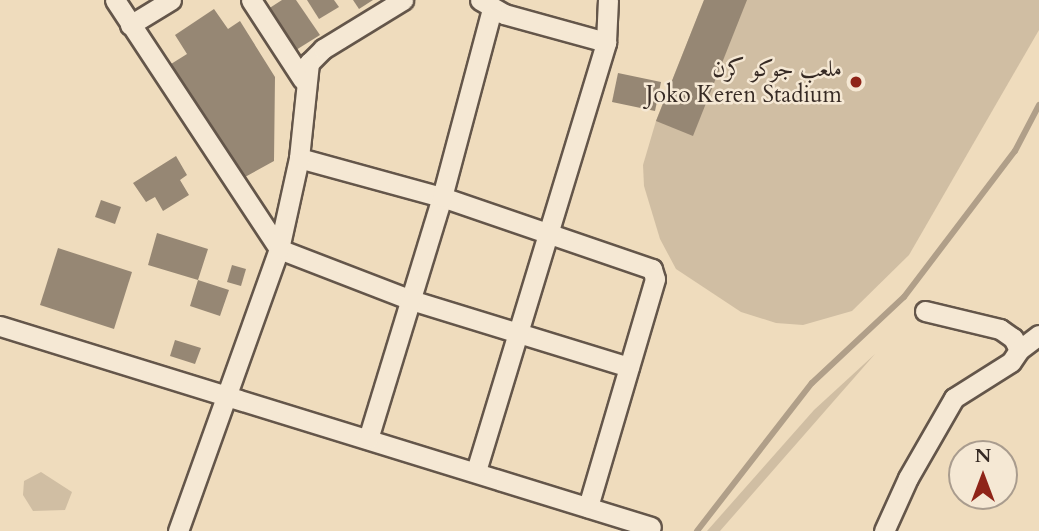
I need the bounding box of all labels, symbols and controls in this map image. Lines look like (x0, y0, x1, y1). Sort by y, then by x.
place label: ملعب جوكو كرن Joko Keren Stadium (646, 55, 842, 109)
marker: ملعب جوكو كرن Joko Keren Stadium (848, 74, 864, 90)
north arrow (948, 440, 1018, 510)
text: N (975, 443, 991, 469)

